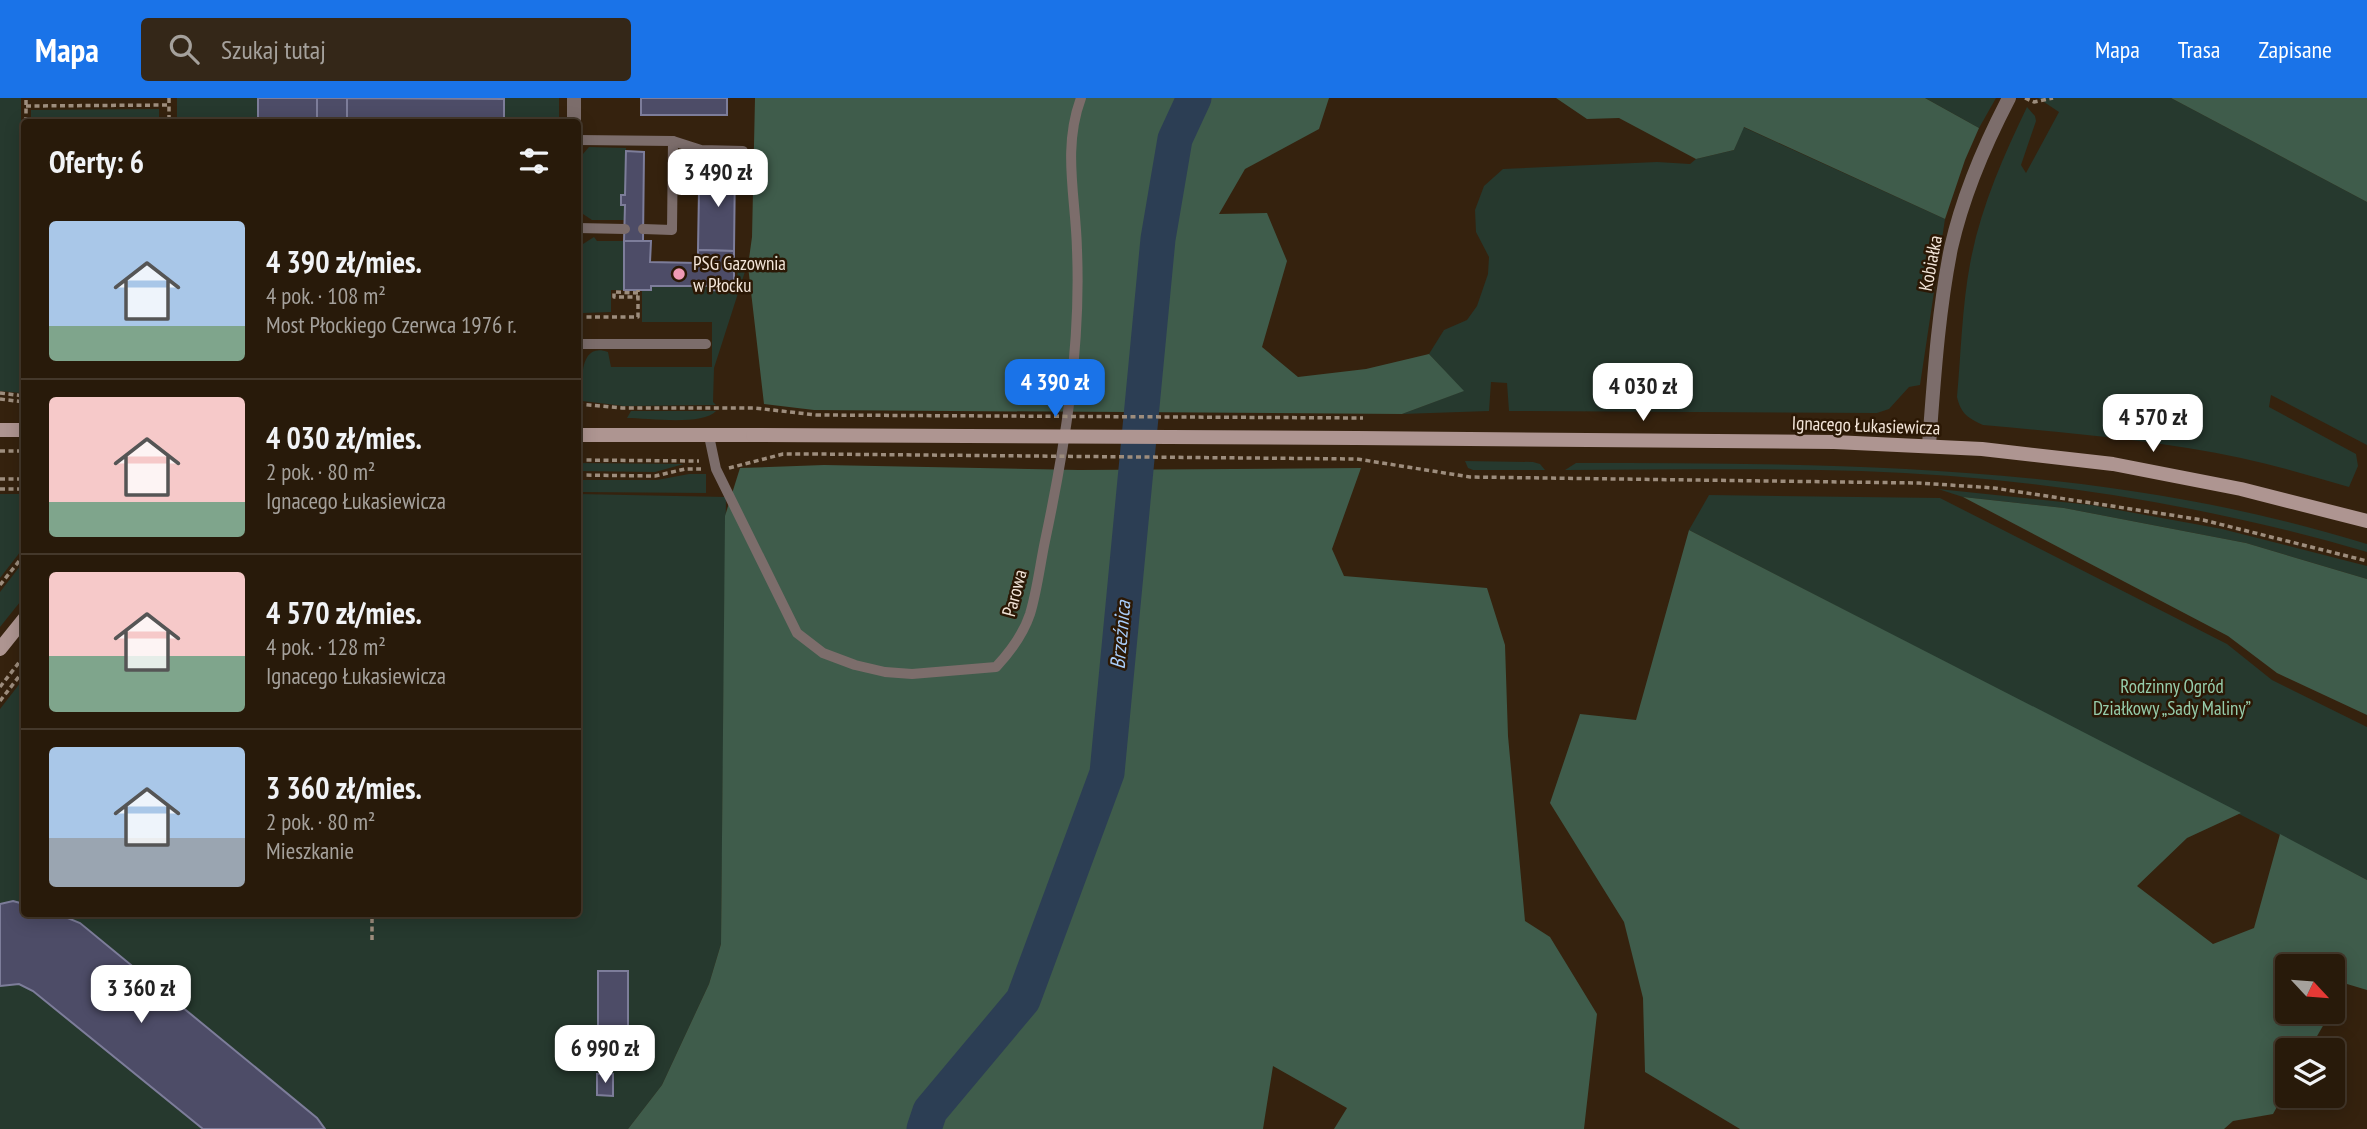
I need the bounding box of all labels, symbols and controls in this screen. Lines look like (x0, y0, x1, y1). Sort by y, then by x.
search box (141, 18, 631, 81)
text: Mapa (35, 28, 99, 71)
icon: search (165, 30, 203, 68)
text: Szukaj tutaj (221, 33, 326, 66)
text: Mapa (2095, 34, 2140, 65)
text: Trasa (2178, 34, 2220, 65)
text: Zapisane (2258, 34, 2332, 65)
text: Oferty: 6 (49, 142, 144, 181)
icon: filters (515, 142, 553, 180)
pin: 3 490 zł (646, 150, 790, 209)
text: 3 490 zł (684, 157, 752, 186)
street label: Kobiałka (1913, 233, 1947, 293)
text: 4 390 zł/mies. (266, 242, 422, 281)
icon: home (105, 249, 189, 333)
place label: PSG Gazownia w Płocku (693, 251, 786, 297)
marker: PSG Gazownia w Płocku (671, 266, 687, 282)
text: 4 pok. · 108 m² (266, 281, 386, 310)
text: Most Płockiego Czerwca 1976 r. (266, 310, 516, 339)
pin: 4 390 zł (983, 360, 1127, 419)
pin: 4 030 zł (1571, 364, 1715, 423)
text: 4 390 zł (1021, 367, 1089, 396)
text: 4 030 zł (1609, 371, 1677, 400)
pin: 4 570 zł (2081, 394, 2225, 454)
text: 4 570 zł (2119, 402, 2187, 431)
street label: Ignacego Łukasiewicza (1791, 410, 1941, 440)
text: 4 030 zł/mies. (266, 418, 422, 457)
icon: home (105, 425, 189, 509)
text: 2 pok. · 80 m² (266, 457, 375, 486)
text: Ignacego Łukasiewicza (266, 486, 446, 515)
street label: Parowa (996, 567, 1032, 619)
text: 4 570 zł/mies. (266, 593, 422, 632)
water label: Brzeźnica (1104, 598, 1137, 670)
icon: home (105, 600, 189, 684)
text: 4 pok. · 128 m² (266, 632, 386, 661)
text: Ignacego Łukasiewicza (266, 661, 446, 690)
park label: Rodzinny Ogród Działkowy „Sady Maliny” (2093, 674, 2251, 720)
text: 3 360 zł/mies. (266, 768, 422, 807)
icon: home (105, 775, 189, 859)
text: 2 pok. · 80 m² (266, 807, 375, 836)
text: Mieszkanie (266, 836, 354, 865)
north arrow (2275, 954, 2345, 1024)
map controls (2275, 954, 2345, 1108)
pin: 3 360 zł (69, 965, 213, 1025)
text: 3 360 zł (107, 973, 175, 1002)
pin: 6 990 zł (533, 1026, 677, 1085)
text: 6 990 zł (571, 1033, 639, 1062)
button: layers (2275, 1038, 2345, 1108)

